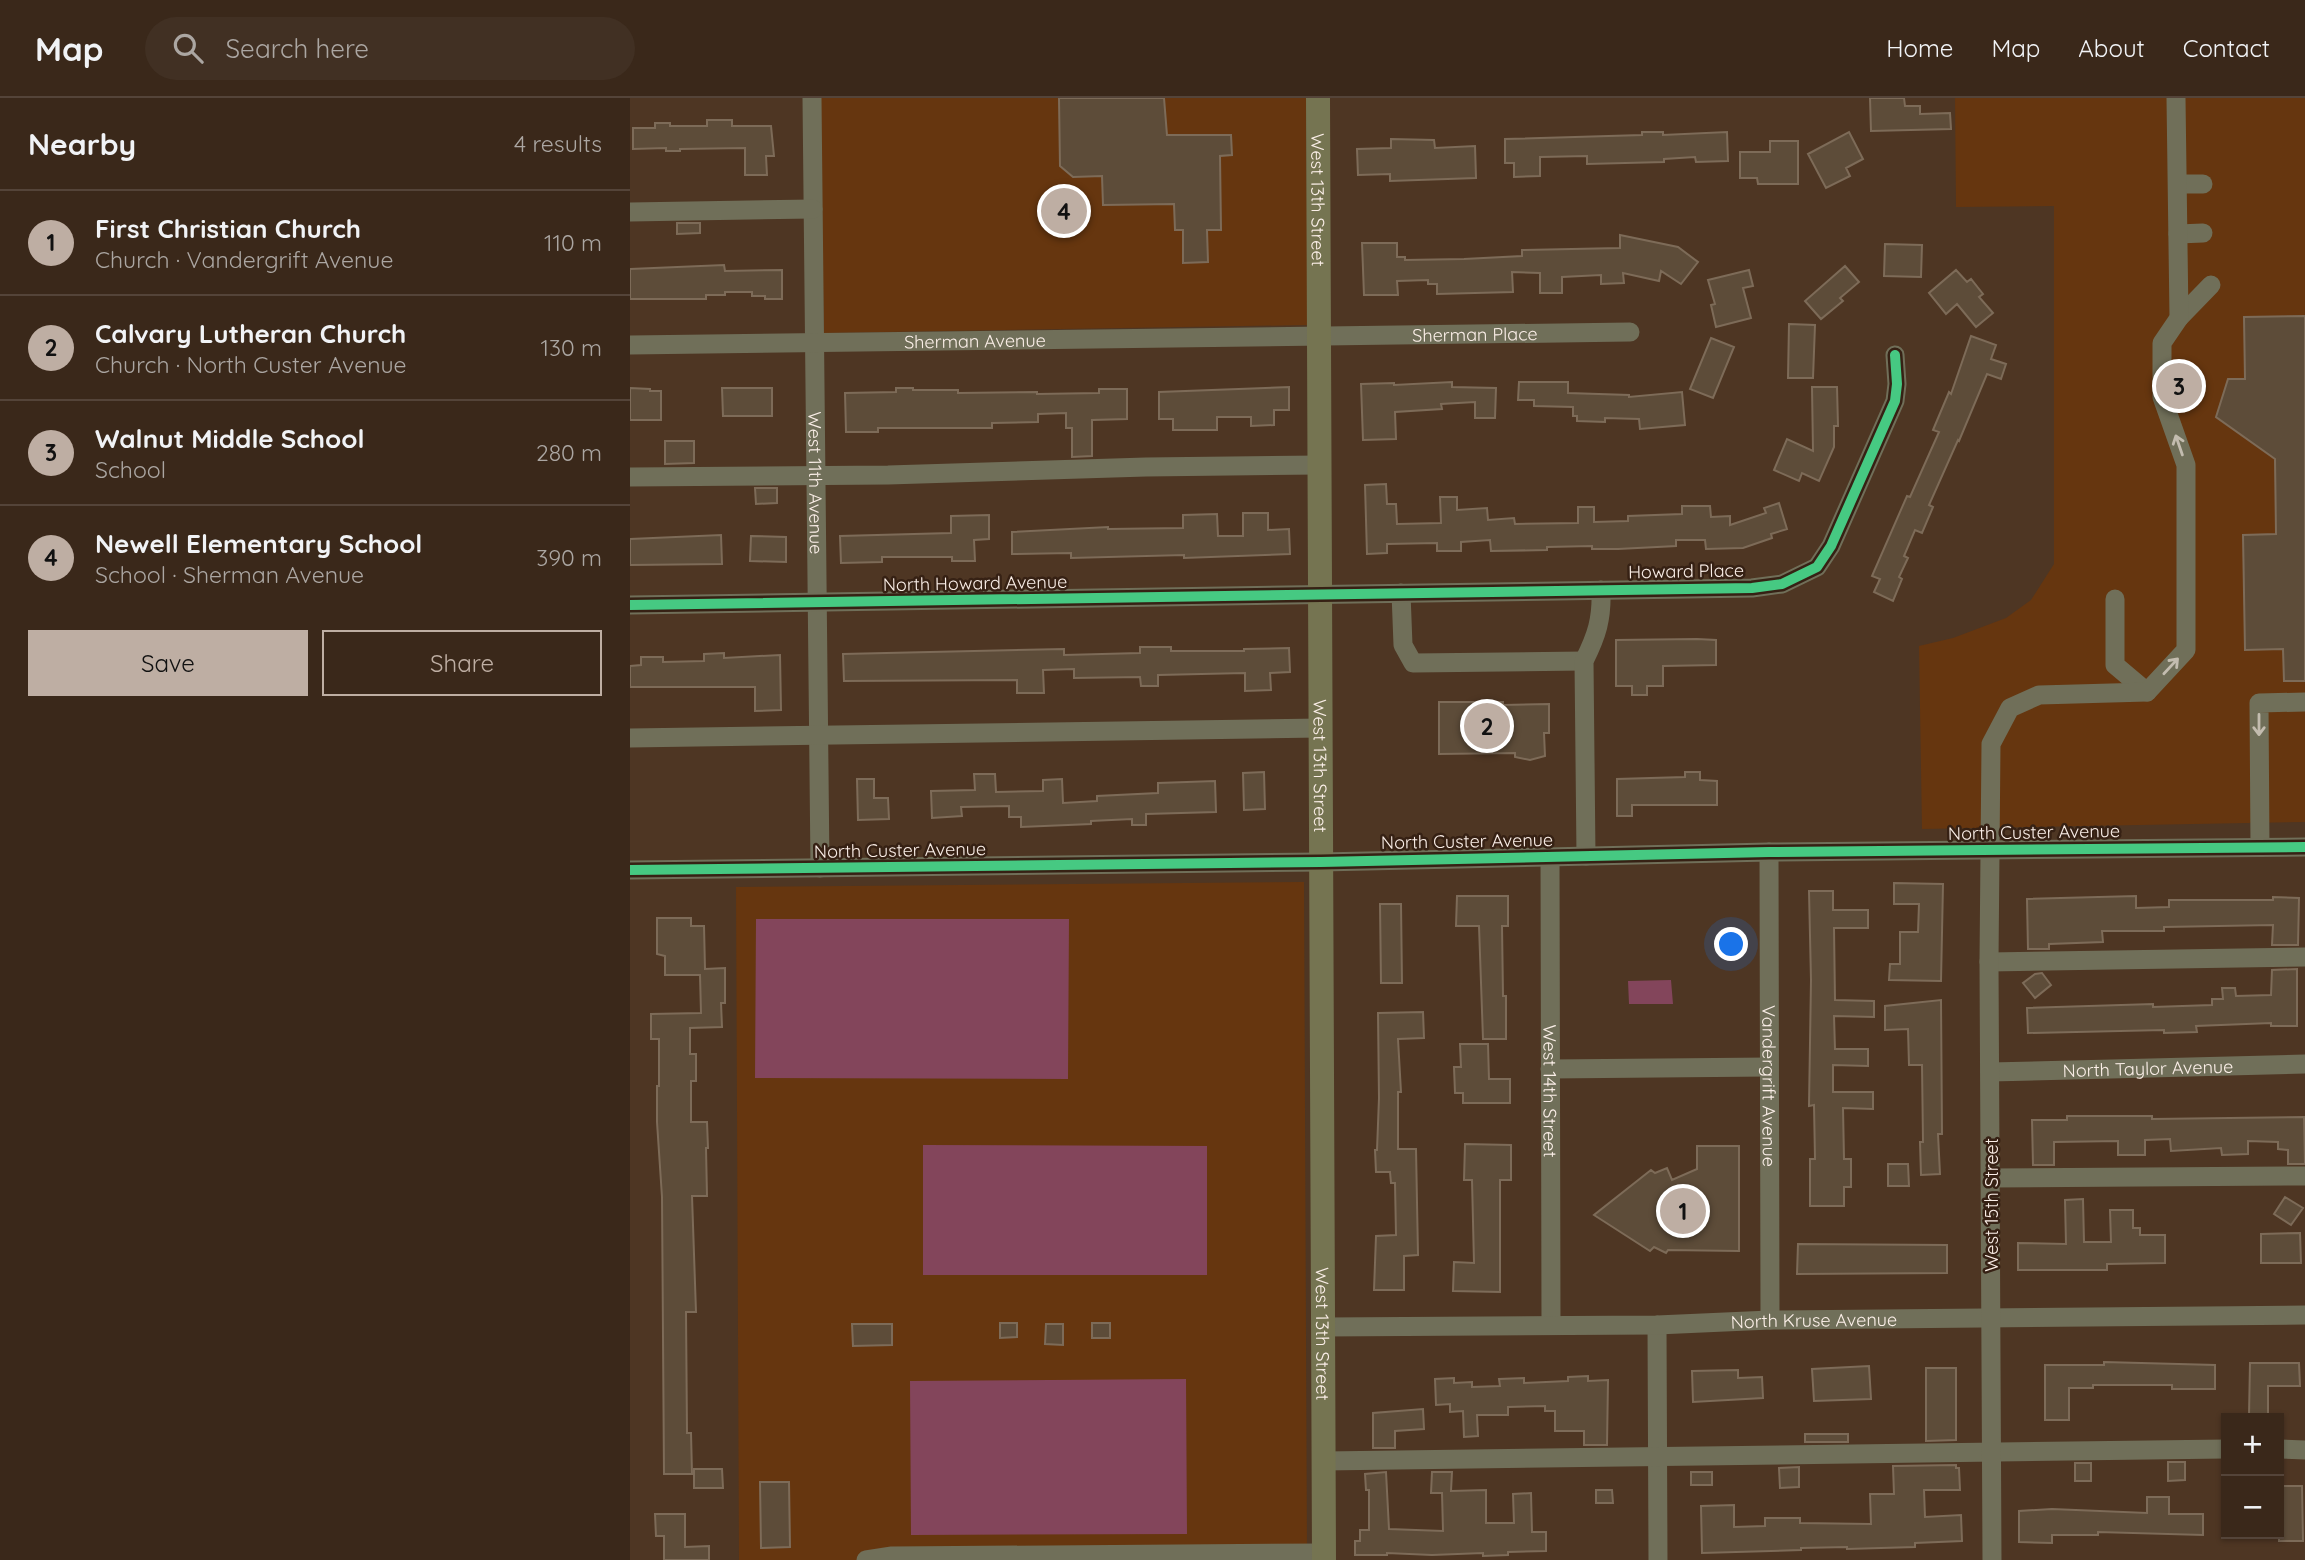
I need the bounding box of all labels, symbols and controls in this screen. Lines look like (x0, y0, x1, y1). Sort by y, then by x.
search box (145, 17, 635, 80)
text: Map (35, 28, 103, 69)
icon: search (169, 29, 207, 67)
text: Search here (225, 32, 369, 65)
text: Home (1886, 33, 1953, 63)
text: Map (1991, 33, 2040, 63)
text: About (2078, 33, 2145, 63)
text: Contact (2183, 33, 2270, 63)
text: Nearby (28, 125, 136, 163)
text: 4 results (514, 129, 602, 158)
street label: West 13th Street (1307, 133, 1330, 267)
pin: 4 (1041, 185, 1087, 237)
text: First Christian Church (95, 212, 361, 245)
text: 1 (47, 228, 55, 257)
text: 110 m (544, 228, 602, 257)
text: Church · Vandergrift Avenue (95, 245, 393, 274)
text: Calvary Lutheran Church (95, 317, 406, 350)
street label: Sherman Place (1412, 322, 1538, 346)
street label: Sherman Avenue (904, 328, 1046, 353)
text: 2 (44, 333, 58, 362)
text: 130 m (540, 333, 602, 362)
text: Church · North Custer Avenue (95, 350, 407, 379)
pin: 3 (2156, 360, 2202, 412)
street label: West 11th Avenue (804, 411, 828, 555)
text: Walnut Middle School (95, 422, 365, 455)
one-way arrow (2172, 435, 2184, 457)
text: 3 (45, 438, 57, 467)
text: 280 m (536, 438, 602, 467)
text: School (95, 455, 166, 484)
text: Newell Elementary School (95, 527, 422, 560)
text: 4 (44, 543, 58, 572)
text: 390 m (536, 543, 602, 572)
street label: Howard Place (1628, 558, 1744, 584)
text: School · Sherman Avenue (95, 560, 364, 589)
street label: North Howard Avenue (883, 570, 1067, 596)
button: Save (28, 630, 308, 696)
button: Share (322, 630, 602, 696)
one-way arrow (2163, 658, 2180, 675)
street label: West 13th Street (1309, 699, 1333, 833)
pin: 2 (1464, 700, 1510, 752)
one-way arrow (2252, 713, 2266, 736)
street label: North Custer Avenue (1948, 819, 2120, 845)
street label: North Custer Avenue (1381, 828, 1553, 854)
street label: North Custer Avenue (814, 837, 986, 863)
your location (1714, 927, 1748, 961)
street label: Vandergrift Avenue (1758, 1005, 1781, 1167)
street label: West 14th Street (1539, 1024, 1562, 1158)
street label: North Taylor Avenue (2062, 1054, 2234, 1082)
street label: West 15th Street (1980, 1138, 2003, 1272)
pin: 1 (1660, 1185, 1706, 1237)
street label: West 13th Street (1311, 1267, 1335, 1401)
street label: North Kruse Avenue (1730, 1307, 1897, 1333)
map controls (2221, 1413, 2284, 1539)
button: + (2221, 1413, 2284, 1476)
button: − (2221, 1476, 2284, 1539)

